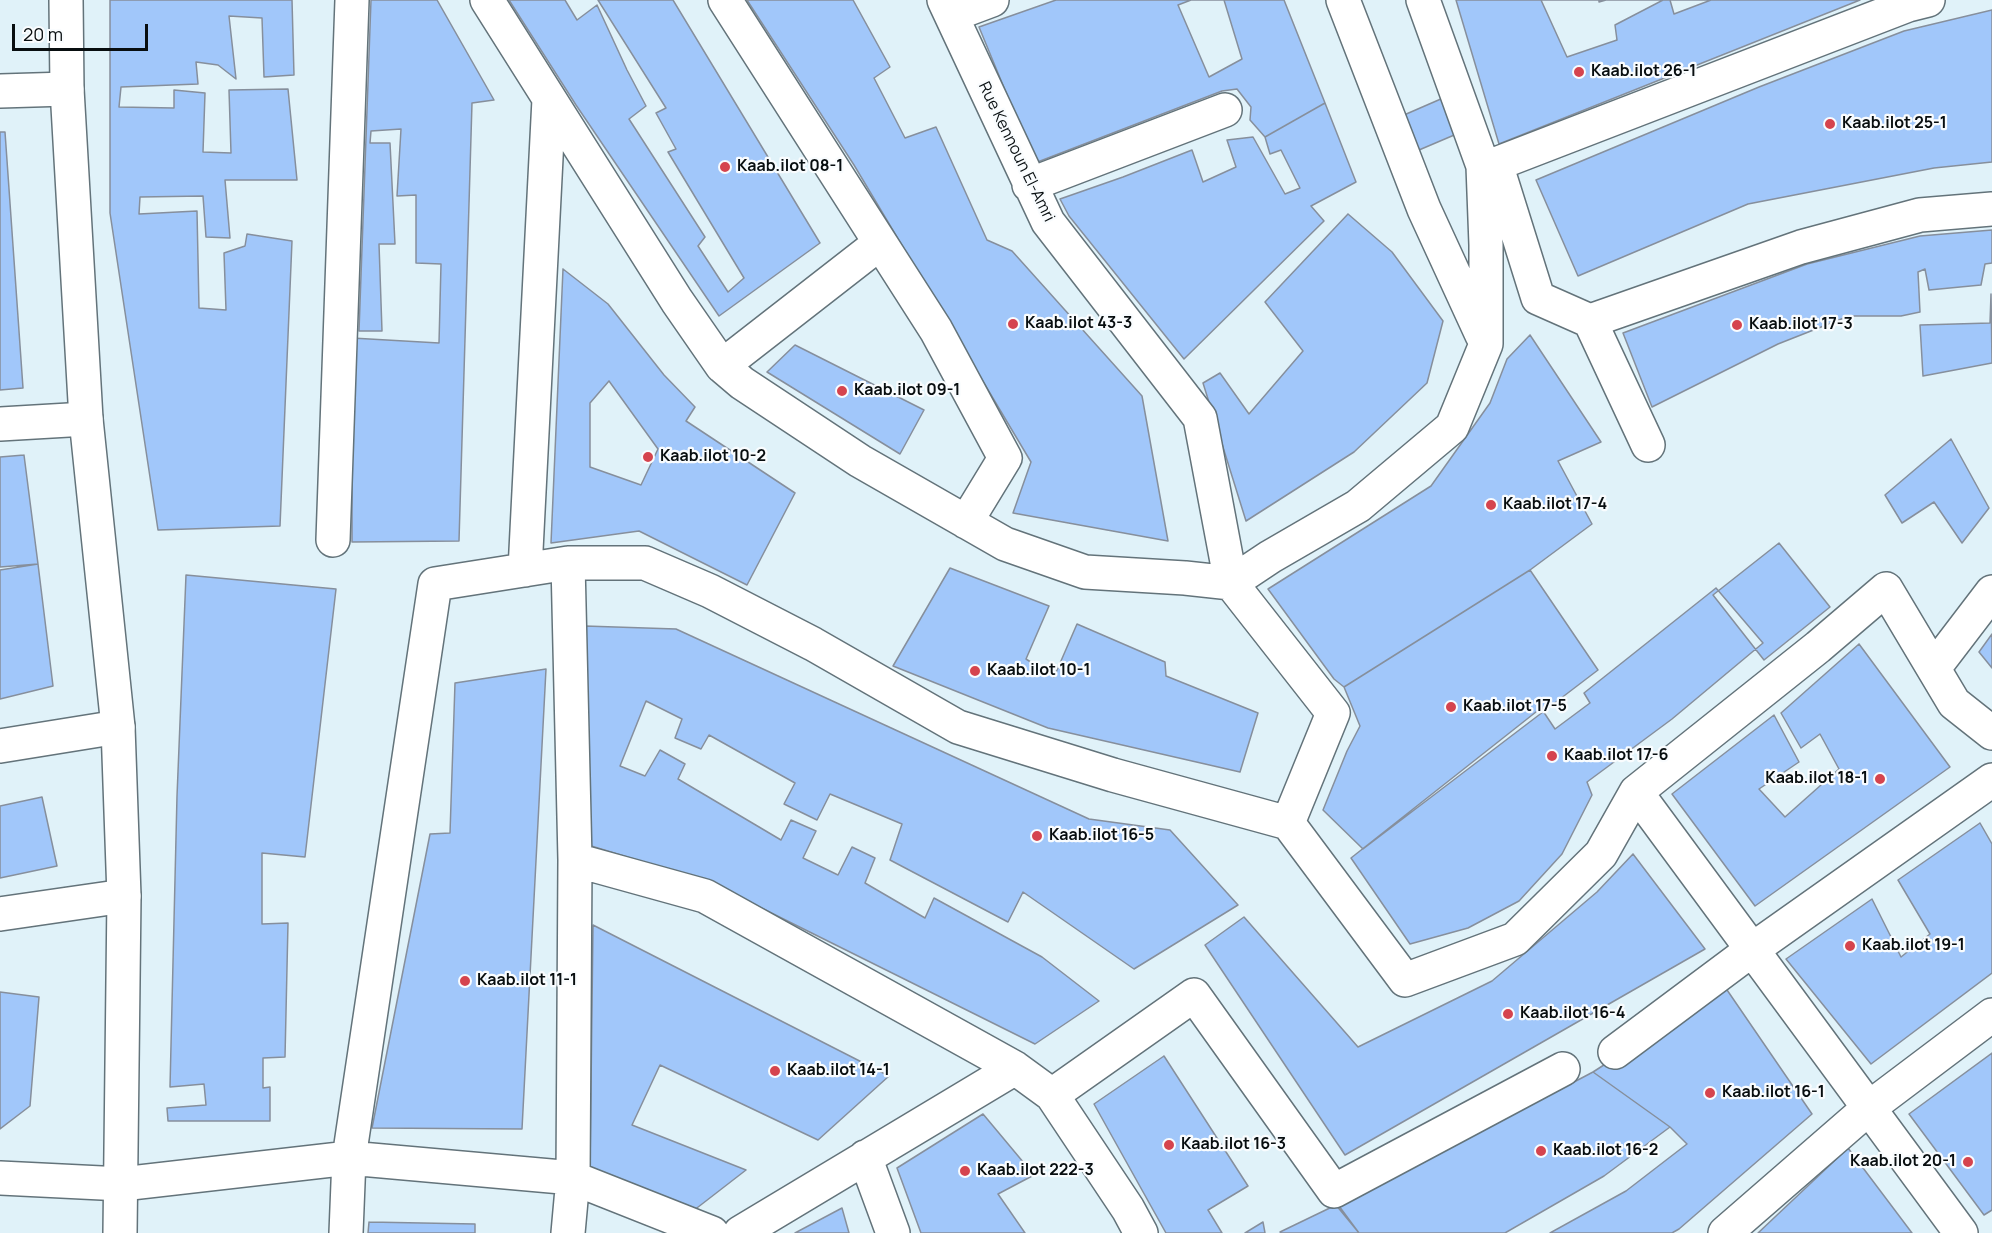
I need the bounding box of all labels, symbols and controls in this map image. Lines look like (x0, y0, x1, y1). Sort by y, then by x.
scale bar (15, 12, 152, 50)
text: 20 m (23, 22, 63, 46)
place label: Kaab.ilot 26-1 (1591, 62, 1696, 82)
marker: Kaab.ilot 26-1 (1572, 65, 1586, 79)
street label: Rue Kennoun El-Amri (974, 79, 1058, 225)
place label: Kaab.ilot 25-1 (1842, 114, 1947, 134)
marker: Kaab.ilot 25-1 (1823, 117, 1837, 131)
place label: Kaab.ilot 08-1 (737, 157, 843, 177)
marker: Kaab.ilot 08-1 (718, 160, 732, 174)
place label: Kaab.ilot 43-3 (1025, 314, 1132, 334)
place label: Kaab.ilot 17-3 (1749, 315, 1853, 335)
marker: Kaab.ilot 43-3 (1006, 317, 1020, 331)
marker: Kaab.ilot 17-3 (1730, 318, 1744, 332)
place label: Kaab.ilot 09-1 (854, 381, 960, 401)
marker: Kaab.ilot 09-1 (835, 384, 849, 398)
place label: Kaab.ilot 10-2 (660, 447, 766, 467)
marker: Kaab.ilot 10-2 (641, 450, 655, 464)
place label: Kaab.ilot 17-4 (1503, 495, 1607, 515)
marker: Kaab.ilot 17-4 (1484, 498, 1498, 512)
place label: Kaab.ilot 10-1 (987, 661, 1090, 681)
marker: Kaab.ilot 10-1 (968, 664, 982, 678)
place label: Kaab.ilot 17-5 (1463, 697, 1567, 717)
marker: Kaab.ilot 17-5 (1444, 700, 1458, 714)
place label: Kaab.ilot 17-6 (1564, 746, 1668, 766)
marker: Kaab.ilot 17-6 (1545, 749, 1559, 763)
place label: Kaab.ilot 18-1 (1765, 769, 1868, 789)
marker: Kaab.ilot 18-1 (1873, 772, 1887, 786)
place label: Kaab.ilot 16-5 (1049, 826, 1154, 846)
marker: Kaab.ilot 16-5 (1030, 829, 1044, 843)
place label: Kaab.ilot 19-1 (1862, 936, 1965, 956)
marker: Kaab.ilot 19-1 (1843, 939, 1857, 953)
place label: Kaab.ilot 11-1 (477, 971, 577, 991)
marker: Kaab.ilot 11-1 (458, 974, 472, 988)
place label: Kaab.ilot 16-4 (1520, 1004, 1626, 1024)
marker: Kaab.ilot 16-4 (1501, 1007, 1515, 1021)
place label: Kaab.ilot 14-1 (787, 1061, 890, 1081)
marker: Kaab.ilot 14-1 (768, 1064, 782, 1078)
place label: Kaab.ilot 16-1 (1722, 1083, 1825, 1103)
marker: Kaab.ilot 16-1 (1703, 1086, 1717, 1100)
place label: Kaab.ilot 16-3 (1181, 1135, 1286, 1155)
marker: Kaab.ilot 16-3 (1162, 1138, 1176, 1152)
place label: Kaab.ilot 16-2 (1553, 1141, 1658, 1161)
marker: Kaab.ilot 16-2 (1534, 1144, 1548, 1158)
place label: Kaab.ilot 20-1 (1850, 1152, 1956, 1172)
marker: Kaab.ilot 20-1 (1961, 1155, 1975, 1169)
place label: Kaab.ilot 222-3 (977, 1161, 1094, 1181)
marker: Kaab.ilot 222-3 (958, 1164, 972, 1178)

